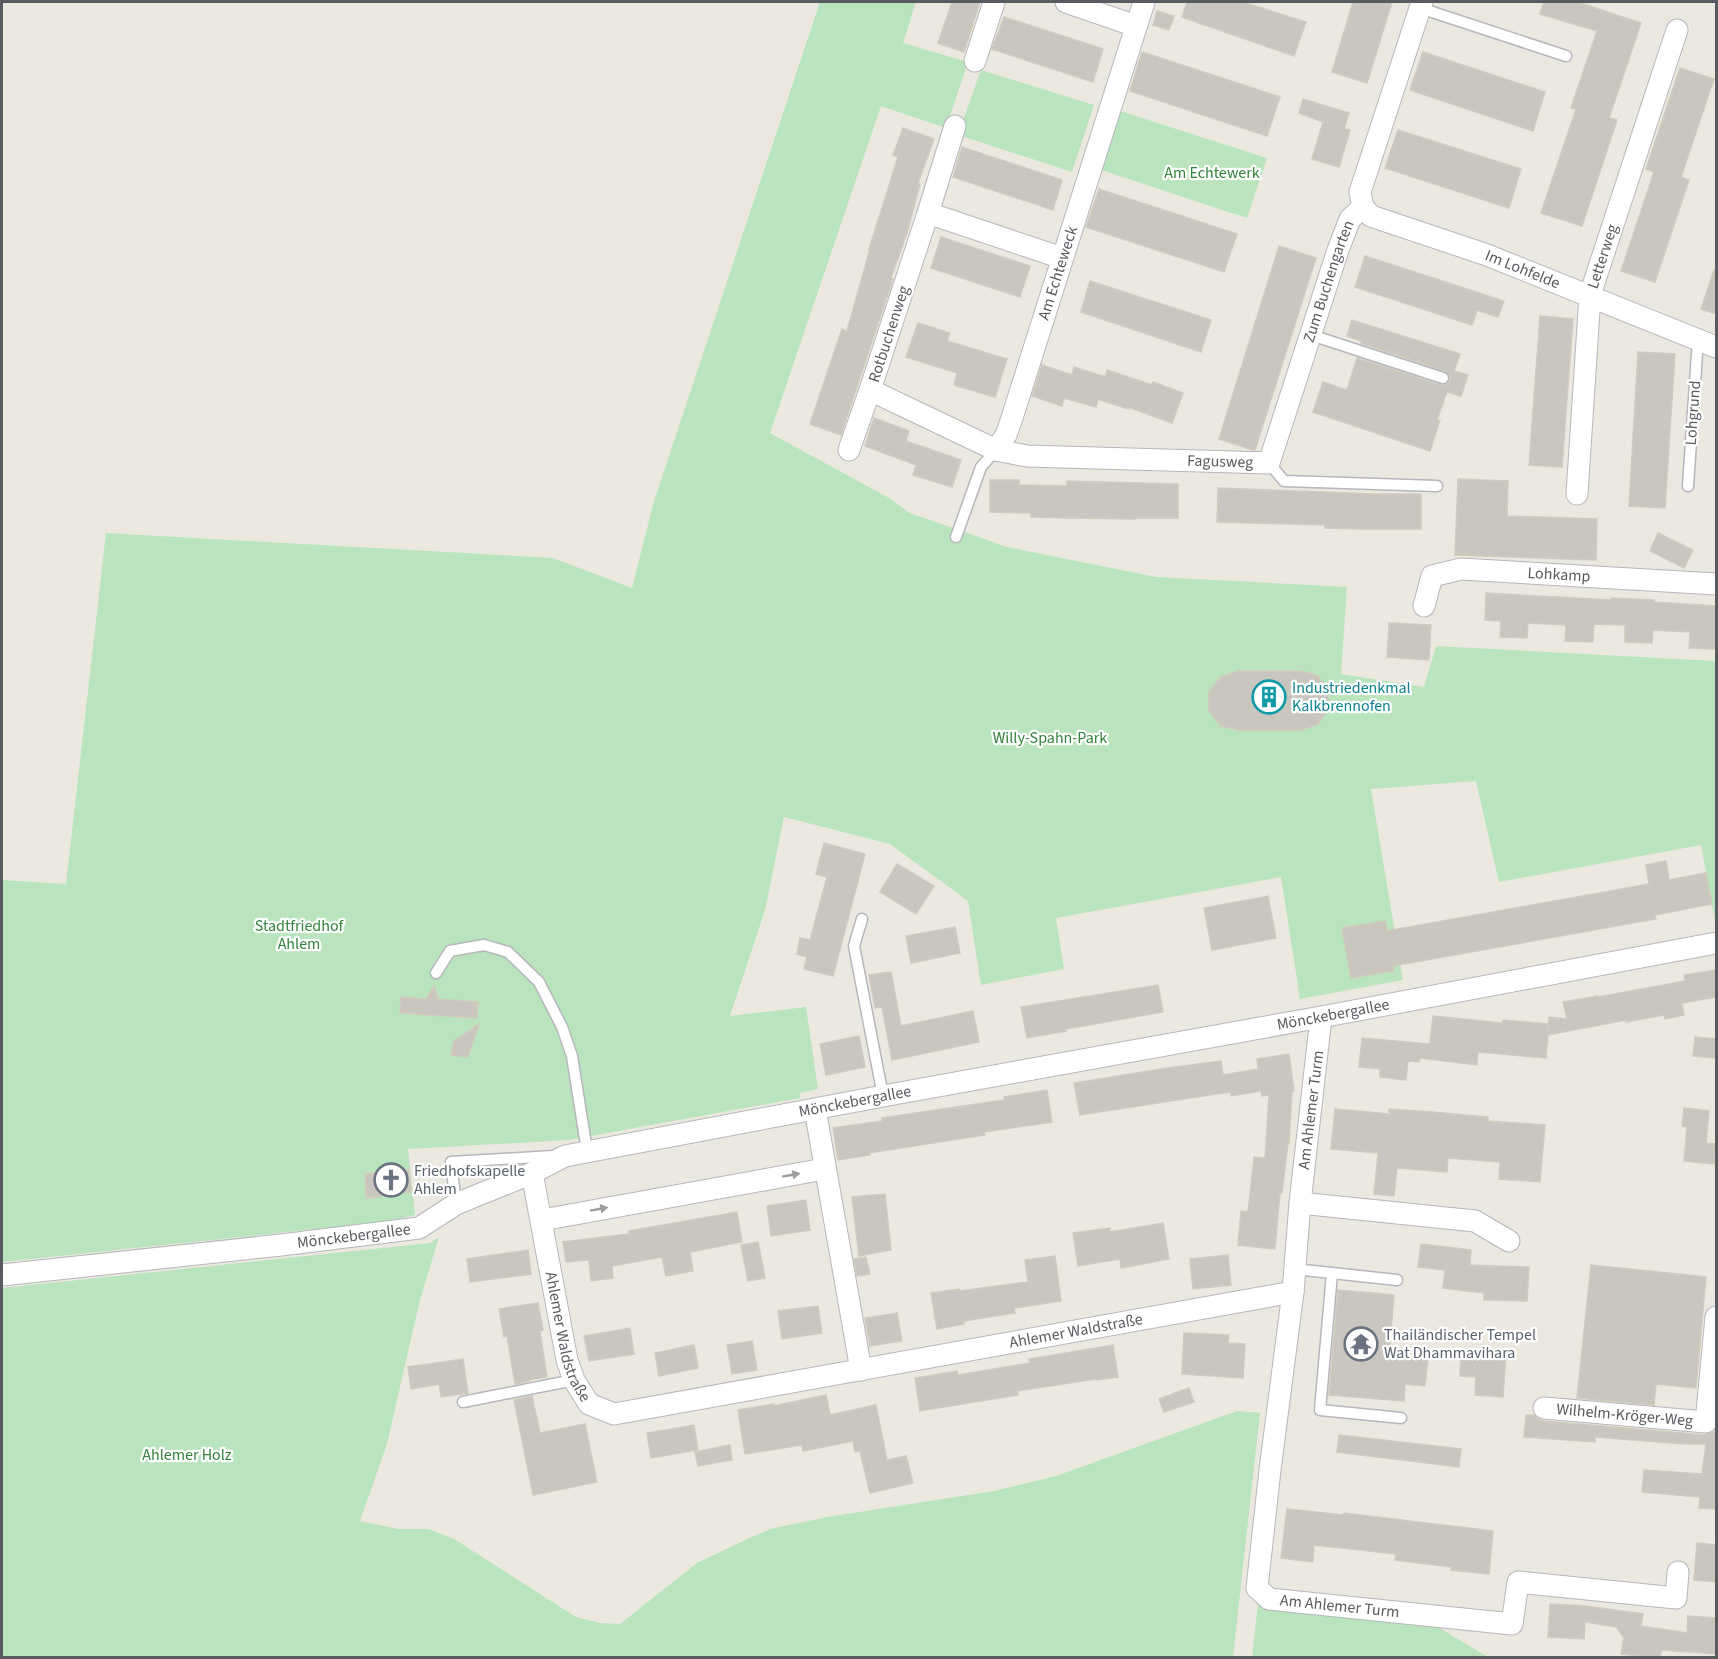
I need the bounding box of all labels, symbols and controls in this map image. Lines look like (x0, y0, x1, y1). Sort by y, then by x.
park label: Am Echtewerk (1164, 162, 1260, 184)
street label: Zum Buchengarten (1298, 217, 1359, 345)
street label: Letterweg (1582, 221, 1624, 292)
street label: Am Echteweck (1033, 223, 1083, 323)
street label: Im Lohfelde (1482, 244, 1563, 294)
street label: Rotbuchenweg (863, 283, 915, 385)
street label: Lohgrund (1680, 380, 1706, 446)
street label: Fagusweg (1187, 450, 1254, 474)
street label: Lohkamp (1527, 562, 1591, 588)
place label: Industriedenkmal Kalkbrennofen (1292, 677, 1411, 717)
building icon: Industriedenkmal Kalkbrennofen (1251, 679, 1287, 715)
park label: Willy-Spahn-Park (993, 727, 1107, 749)
park label: Stadtfriedhof Ahlem (255, 915, 345, 955)
street label: Mönckebergallee (1275, 993, 1391, 1036)
street label: Am Ahlemer Turm (1293, 1049, 1329, 1171)
street label: Mönckebergallee (797, 1080, 913, 1123)
place label: Friedhofskapelle Ahlem (414, 1160, 525, 1200)
church icon: Friedhofskapelle Ahlem (373, 1162, 409, 1198)
one-way arrow (782, 1170, 801, 1179)
one-way arrow (590, 1205, 609, 1214)
street label: Mönckebergallee (296, 1218, 412, 1254)
street label: Ahlemer Waldstraße (540, 1270, 596, 1406)
street label: Ahlemer Waldstraße (1008, 1308, 1144, 1354)
place label: Thailändischer Tempel Wat Dhammavihara (1384, 1324, 1536, 1364)
temple icon: Thailändischer Tempel Wat Dhammavihara (1343, 1326, 1379, 1362)
street label: Wilhelm-Kröger-Weg (1555, 1398, 1694, 1432)
park label: Ahlemer Holz (142, 1444, 232, 1466)
street label: Am Ahlemer Turm (1279, 1589, 1401, 1623)

